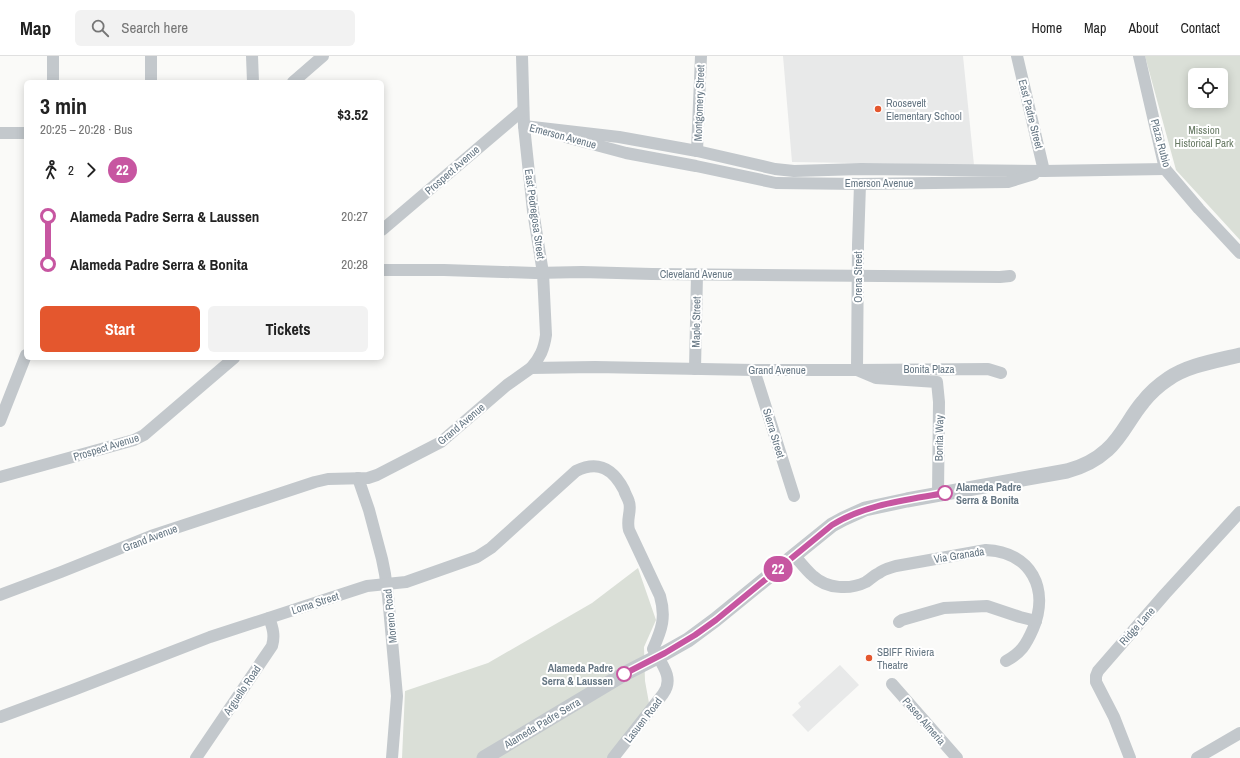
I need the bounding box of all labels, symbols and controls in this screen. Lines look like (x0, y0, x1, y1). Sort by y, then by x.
search box (75, 10, 355, 46)
text: Map (20, 15, 51, 41)
icon: search (89, 17, 111, 39)
text: Search here (121, 17, 188, 38)
text: Home (1031, 19, 1062, 37)
text: Map (1084, 19, 1106, 37)
text: About (1128, 19, 1158, 37)
text: Contact (1180, 19, 1220, 37)
street label: Montgomery Street (691, 64, 707, 142)
map controls (1188, 68, 1228, 108)
button: locate (1188, 68, 1228, 108)
street label: East Padre Street (1016, 78, 1047, 151)
text: 3 min (40, 91, 87, 121)
place label: Roosevelt Elementary School (886, 96, 962, 123)
text: $3.52 (337, 104, 368, 125)
marker: Roosevelt Elementary School (873, 104, 883, 114)
street label: Plaza Rubio (1148, 117, 1174, 169)
street label: Emerson Avenue (528, 120, 598, 152)
text: 20:25 – 20:28 · Bus (40, 121, 132, 138)
park label: Mission Historical Park (1174, 123, 1234, 150)
street label: Prospect Avenue (422, 142, 482, 198)
icon: walk (40, 159, 62, 181)
icon: forward (80, 159, 102, 181)
text: 22 (116, 161, 129, 179)
text: 2 (68, 162, 74, 179)
street label: East Pedregosa Street (522, 168, 548, 260)
street label: Emerson Avenue (845, 176, 913, 190)
text: Alameda Padre Serra & Laussen (70, 206, 259, 227)
text: 20:27 (341, 208, 368, 225)
street label: Orena Street (851, 251, 865, 303)
text: Alameda Padre Serra & Bonita (70, 254, 248, 275)
text: 20:28 (341, 256, 368, 273)
street label: Cleveland Avenue (660, 267, 732, 281)
street label: Maple Street (689, 296, 703, 348)
button: Start (40, 306, 200, 352)
button: Tickets (208, 306, 368, 352)
street label: Bonita Plaza (903, 362, 955, 376)
street label: Grand Avenue (748, 363, 806, 377)
street label: Grand Avenue (434, 400, 488, 448)
street label: Sierra Street (760, 407, 788, 460)
street label: Bonita Way (932, 414, 946, 461)
street label: Prospect Avenue (71, 430, 141, 464)
place label: Alameda Padre Serra & Bonita (956, 480, 1021, 507)
marker: Alameda Padre Serra & Bonita (937, 485, 953, 501)
street label: Grand Avenue (121, 521, 179, 555)
street label: Via Granada (933, 544, 985, 566)
line badge: 22 (760, 556, 796, 582)
text: 22 (772, 560, 784, 578)
street label: Moreno Road (380, 588, 400, 644)
street label: Loma Street (289, 589, 341, 617)
street label: Ridge Lane (1116, 604, 1158, 648)
place label: SBIFF Riviera Theatre (877, 645, 934, 672)
marker: SBIFF Riviera Theatre (864, 653, 874, 663)
place label: Alameda Padre Serra & Laussen (542, 661, 613, 688)
street label: Arguello Road (220, 662, 264, 718)
marker: Alameda Padre Serra & Laussen (616, 666, 632, 682)
street label: Paseo Almeria (899, 694, 949, 748)
street label: Alameda Padre Serra (500, 695, 583, 752)
street label: Lasuen Road (621, 695, 665, 745)

